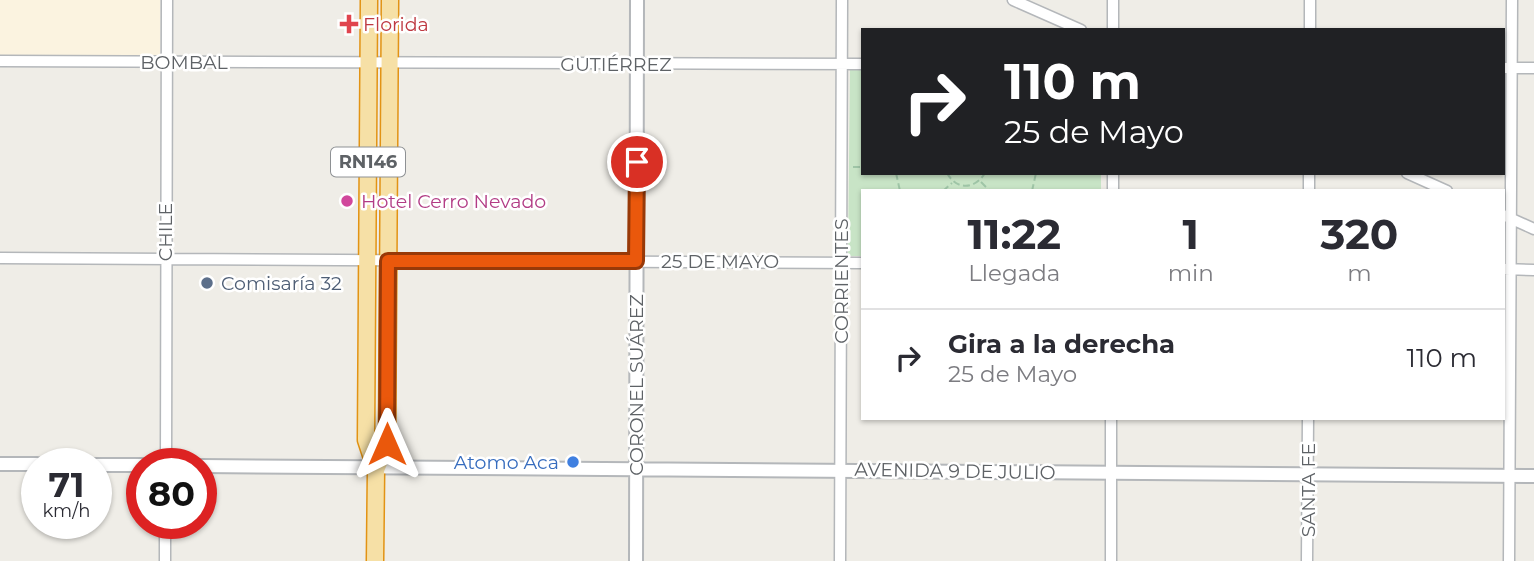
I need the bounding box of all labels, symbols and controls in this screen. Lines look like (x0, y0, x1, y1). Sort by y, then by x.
place label: Florida (363, 13, 429, 36)
marker: Florida (341, 16, 357, 32)
street label: BOMBAL (140, 51, 229, 74)
text: 110 m (1004, 52, 1141, 111)
street label: GUTIÉRREZ (560, 53, 672, 76)
icon: right (889, 56, 980, 147)
text: 25 de Mayo (1004, 112, 1184, 151)
pin (607, 132, 667, 192)
icon: arrive (618, 143, 656, 181)
road number: RN146 (331, 148, 405, 176)
place label: Hotel Cerro Nevado (361, 190, 546, 213)
marker: Hotel Cerro Nevado (339, 193, 355, 209)
street label: CHILE (154, 203, 177, 261)
text: 11:22 (968, 208, 1061, 260)
text: 1 (1183, 208, 1199, 260)
text: 320 (1320, 208, 1398, 260)
street label: CORRIENTES (830, 218, 853, 344)
street label: 25 DE MAYO (661, 250, 779, 273)
text: Llegada (968, 259, 1060, 287)
text: min (1168, 259, 1214, 287)
text: m (1347, 259, 1372, 287)
place label: Comisaría 32 (221, 272, 342, 295)
marker: Comisaría 32 (199, 275, 215, 291)
street label: CORONEL SUÁREZ (625, 294, 648, 476)
text: Gira a la derecha (948, 328, 1175, 360)
icon: right (889, 339, 927, 377)
text: 110 m (1407, 342, 1477, 374)
text: 25 de Mayo (948, 360, 1077, 388)
position arrow (350, 407, 424, 481)
street label: SANTA FE (1297, 443, 1320, 537)
speed limit sign: 80 (126, 448, 217, 539)
place label: Atomo Aca (454, 451, 559, 474)
marker: Atomo Aca (565, 454, 581, 470)
street label: AVENIDA 9 DE JULIO (854, 458, 1056, 484)
text: 71 (49, 463, 84, 506)
text: km/h (42, 500, 91, 522)

